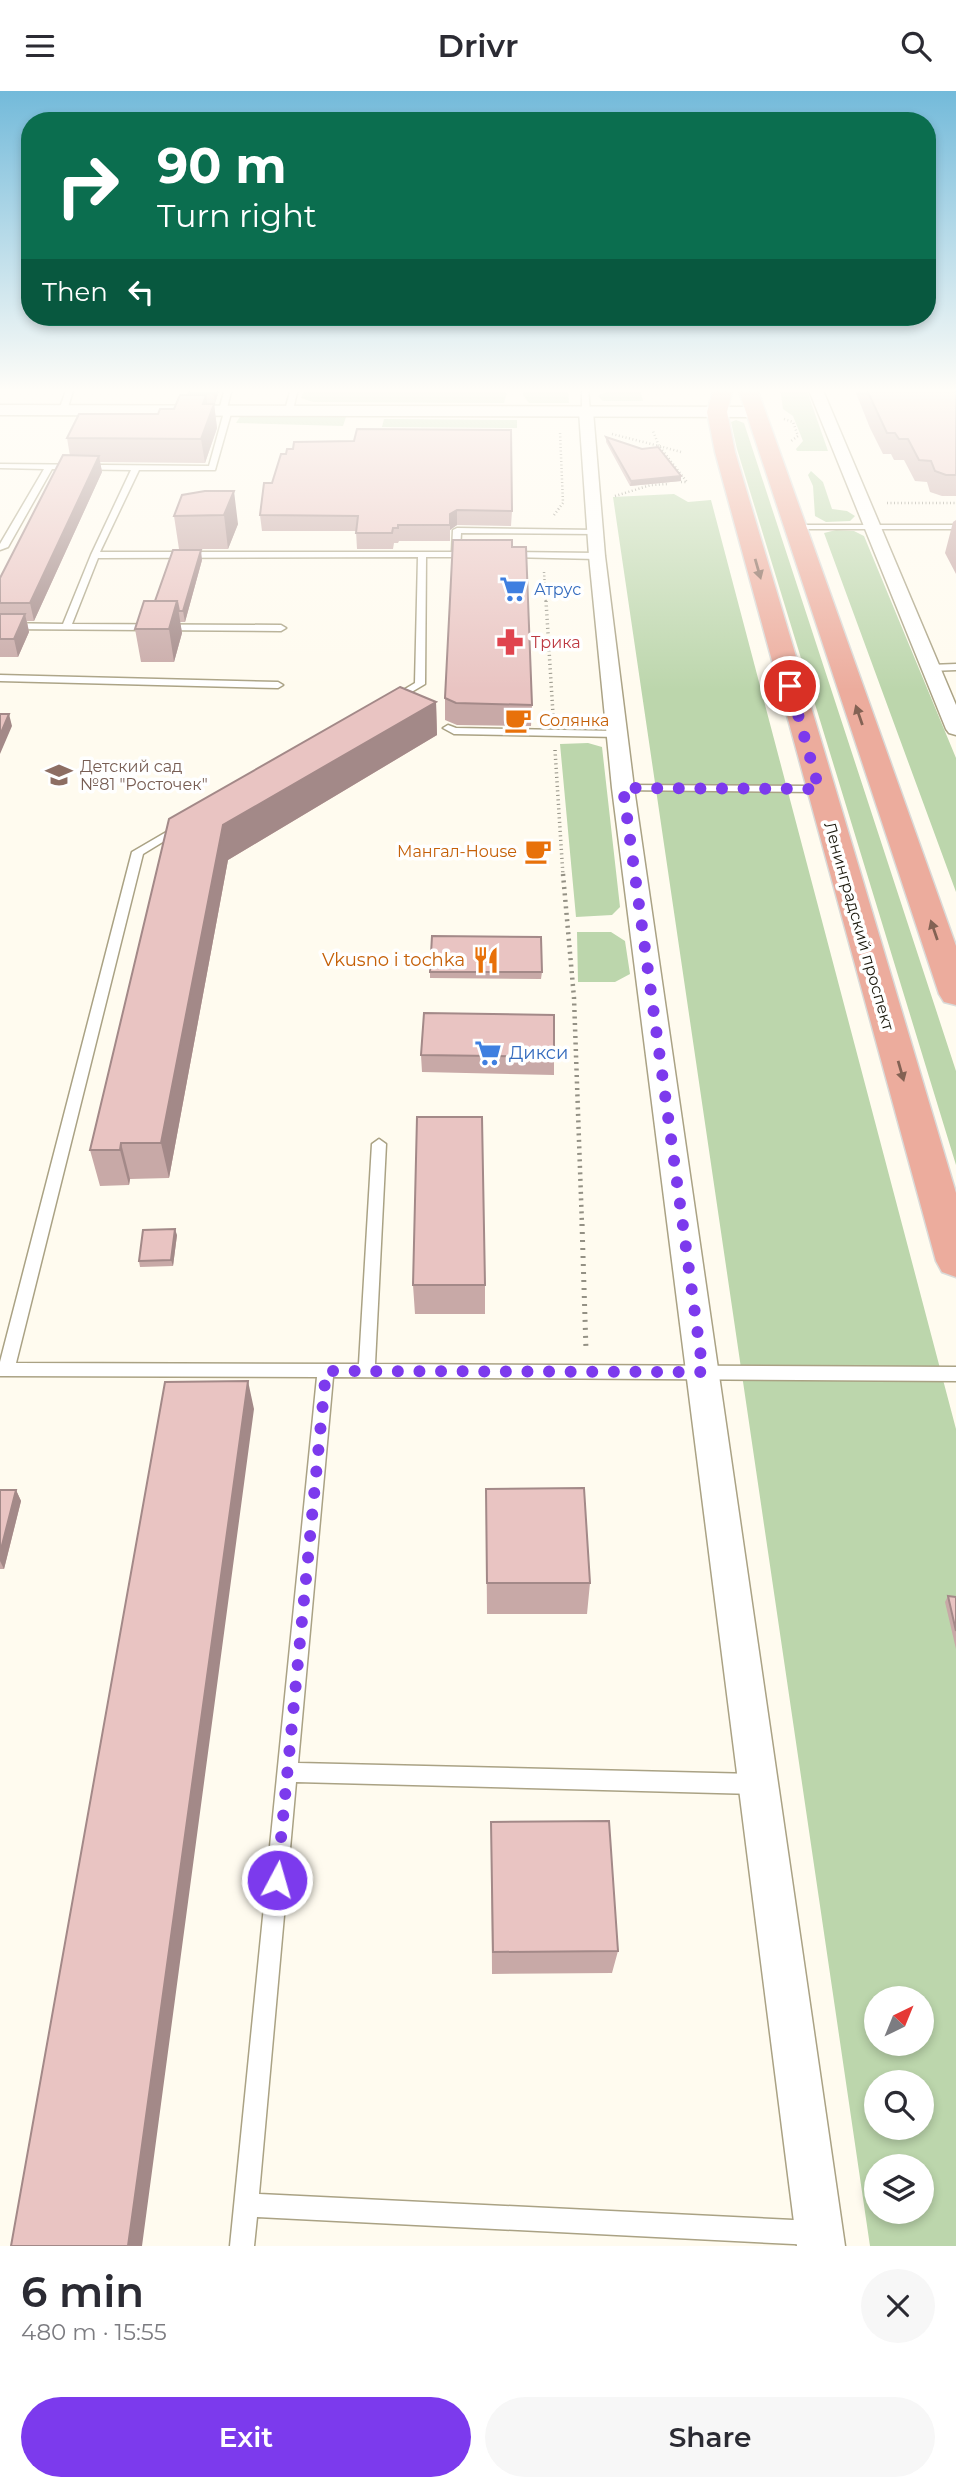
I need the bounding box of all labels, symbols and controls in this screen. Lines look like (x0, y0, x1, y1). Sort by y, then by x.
text: Drivr (438, 26, 518, 65)
icon: menu (21, 27, 59, 65)
icon: search (897, 27, 935, 65)
text: 90 m (157, 136, 287, 195)
icon: right (42, 140, 133, 231)
text: Turn right (157, 196, 317, 235)
icon: left (122, 273, 160, 311)
text: Then (42, 276, 108, 308)
one-way arrow (753, 559, 763, 580)
supermarket icon: Атрус (498, 574, 528, 604)
place label: Атрус (534, 580, 581, 599)
pharmacy icon: Трика (495, 627, 525, 657)
place label: Трика (531, 633, 581, 652)
pin (760, 656, 820, 716)
icon: arrive (771, 667, 809, 705)
one-way arrow (853, 704, 864, 725)
cafe icon: Солянка (503, 705, 533, 735)
place label: Солянка (539, 711, 609, 730)
place label: Детский сад №81 "Росточек" (80, 757, 208, 794)
school or university icon: Детский сад №81 "Росточек" (44, 760, 74, 790)
street label: Ленинградский проспект (820, 819, 898, 1033)
cafe icon: Мангал-House (523, 836, 553, 866)
place label: Мангал-House (397, 842, 517, 861)
one-way arrow (928, 919, 939, 940)
restaurant icon: Vkusno i tochka (471, 945, 501, 975)
place label: Vkusno i tochka (322, 949, 465, 971)
supermarket icon: Дикси (473, 1038, 503, 1068)
place label: Дикси (509, 1042, 568, 1064)
one-way arrow (896, 1061, 906, 1082)
position arrow (240, 1843, 314, 1917)
north arrow (864, 1986, 934, 2056)
map controls (864, 1986, 934, 2224)
button: search (864, 2070, 934, 2140)
button: layers (864, 2154, 934, 2224)
text: 6 min (21, 2266, 144, 2318)
button: close (861, 2269, 935, 2343)
text: 480 m · 15:55 (21, 2318, 167, 2346)
button: Exit (21, 2397, 471, 2477)
button: Share (485, 2397, 935, 2477)

